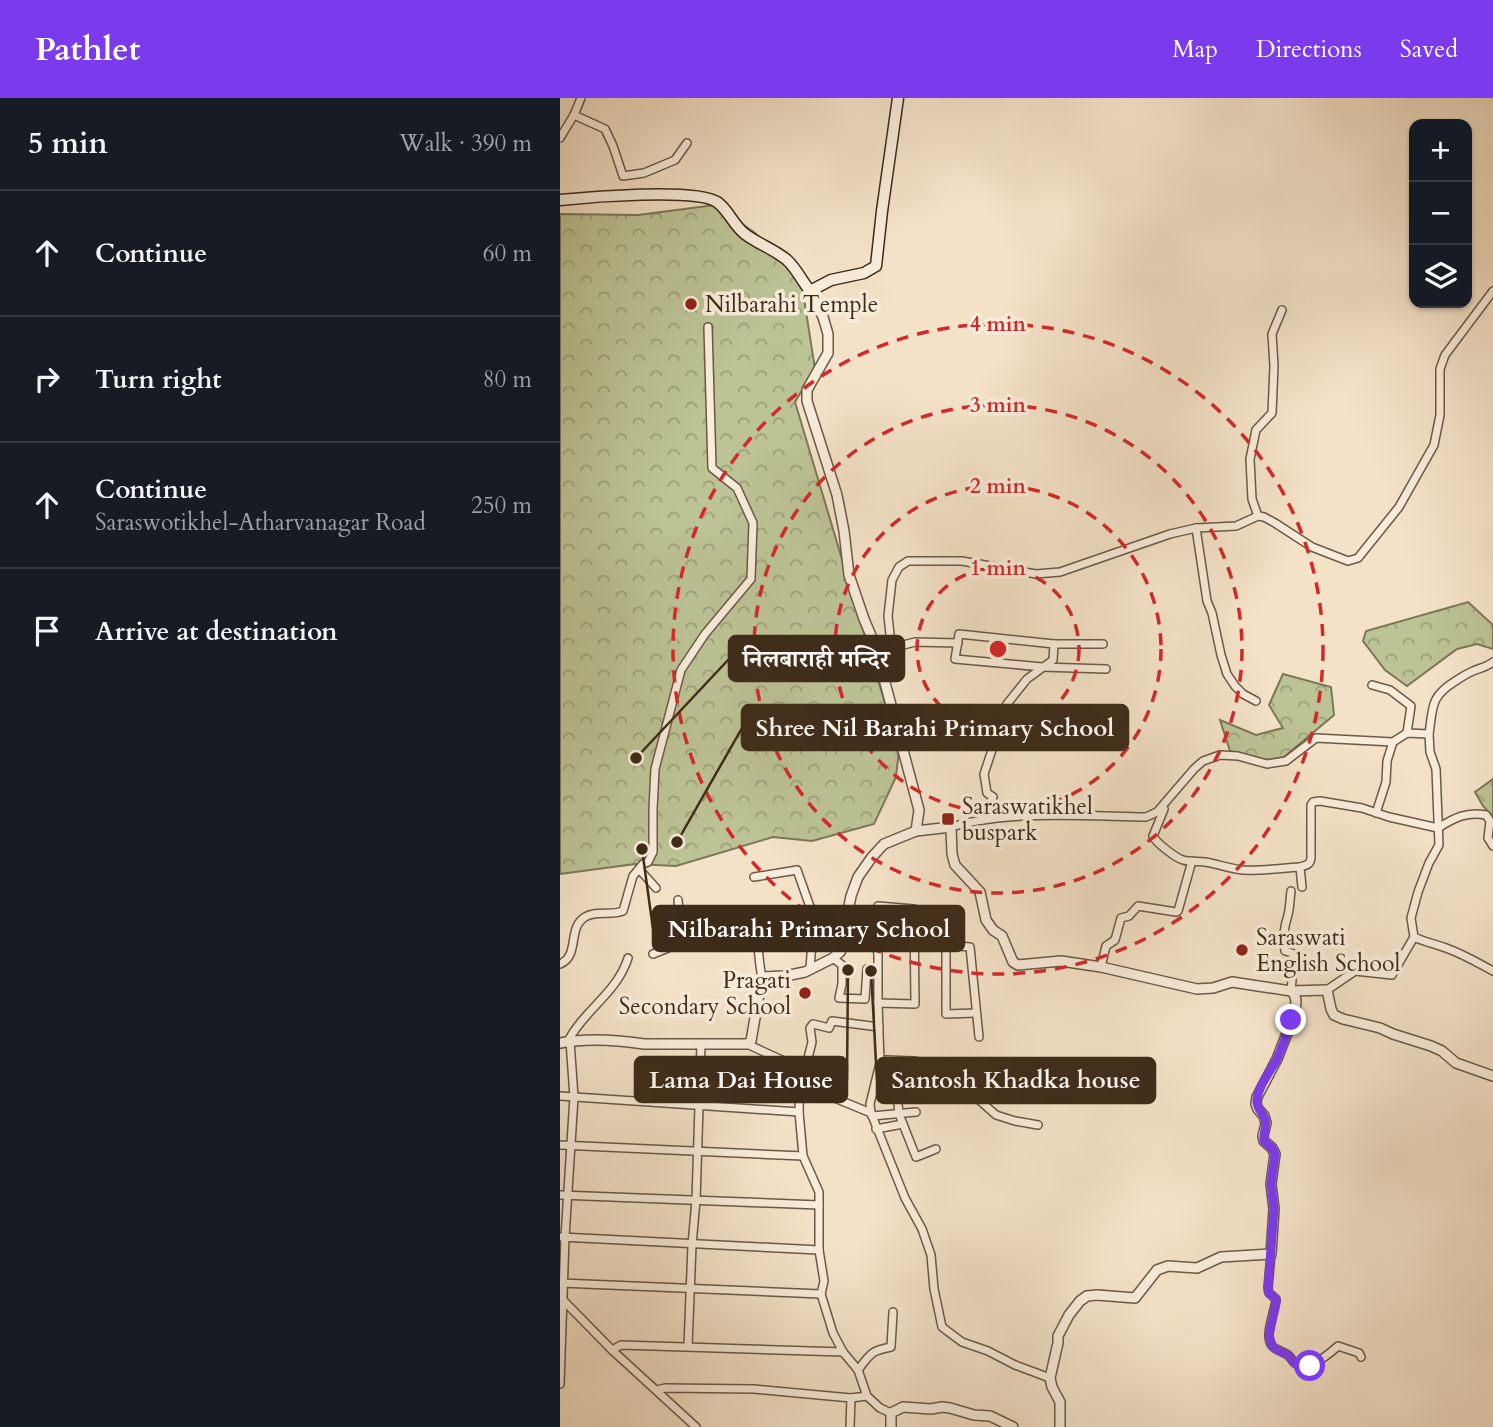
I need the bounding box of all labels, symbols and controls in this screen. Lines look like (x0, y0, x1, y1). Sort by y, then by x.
text: Pathlet (35, 27, 140, 72)
text: Map (1172, 33, 1218, 66)
text: Directions (1256, 33, 1362, 66)
text: Saved (1400, 33, 1458, 66)
map controls (1409, 119, 1472, 308)
button: + (1409, 119, 1472, 182)
text: 5 min (28, 123, 108, 164)
text: Walk · 390 m (399, 128, 532, 159)
button: − (1409, 182, 1472, 245)
icon: ahead (28, 234, 66, 272)
text: Continue (95, 236, 207, 271)
text: 60 m (483, 238, 532, 269)
button: layers (1409, 245, 1472, 308)
place label: Nilbarahi Temple (705, 289, 878, 320)
marker: Nilbarahi Temple (683, 296, 699, 312)
text: 4 min (970, 310, 1026, 339)
icon: right (28, 360, 66, 398)
text: Turn right (95, 362, 222, 397)
text: 80 m (483, 364, 532, 395)
text: 3 min (970, 391, 1026, 420)
text: Continue (95, 472, 207, 507)
text: 2 min (970, 472, 1026, 501)
icon: ahead (28, 486, 66, 524)
text: 250 m (471, 490, 532, 521)
text: Saraswotikhel-Atharvanagar Road (95, 507, 426, 538)
text: 1 min (970, 554, 1026, 583)
icon: arrive (28, 612, 66, 650)
text: Arrive at destination (95, 614, 338, 649)
callout: निलबाराही मन्दिर (729, 636, 904, 681)
centre of rings (986, 637, 1010, 661)
text: निलबाराही मन्दिर (741, 643, 891, 676)
callout: Shree Nil Barahi Primary School (742, 705, 1128, 750)
text: Shree Nil Barahi Primary School (756, 712, 1114, 745)
place label: Saraswatikhel buspark (962, 791, 1093, 848)
marker: Saraswatikhel buspark (940, 811, 956, 827)
callout: Nilbarahi Primary School (653, 906, 964, 951)
text: Nilbarahi Primary School (668, 913, 950, 946)
place label: Saraswati English School (1256, 922, 1400, 979)
marker: Saraswati English School (1234, 942, 1250, 958)
place label: Pragati Secondary School (619, 965, 791, 1022)
marker: Pragati Secondary School (797, 985, 813, 1001)
route end (1275, 1004, 1306, 1035)
callout: Lama Dai House (635, 1057, 847, 1102)
callout: Santosh Khadka house (877, 1058, 1155, 1103)
text: Lama Dai House (649, 1064, 833, 1097)
text: Santosh Khadka house (891, 1064, 1141, 1097)
route start (1294, 1350, 1325, 1381)

